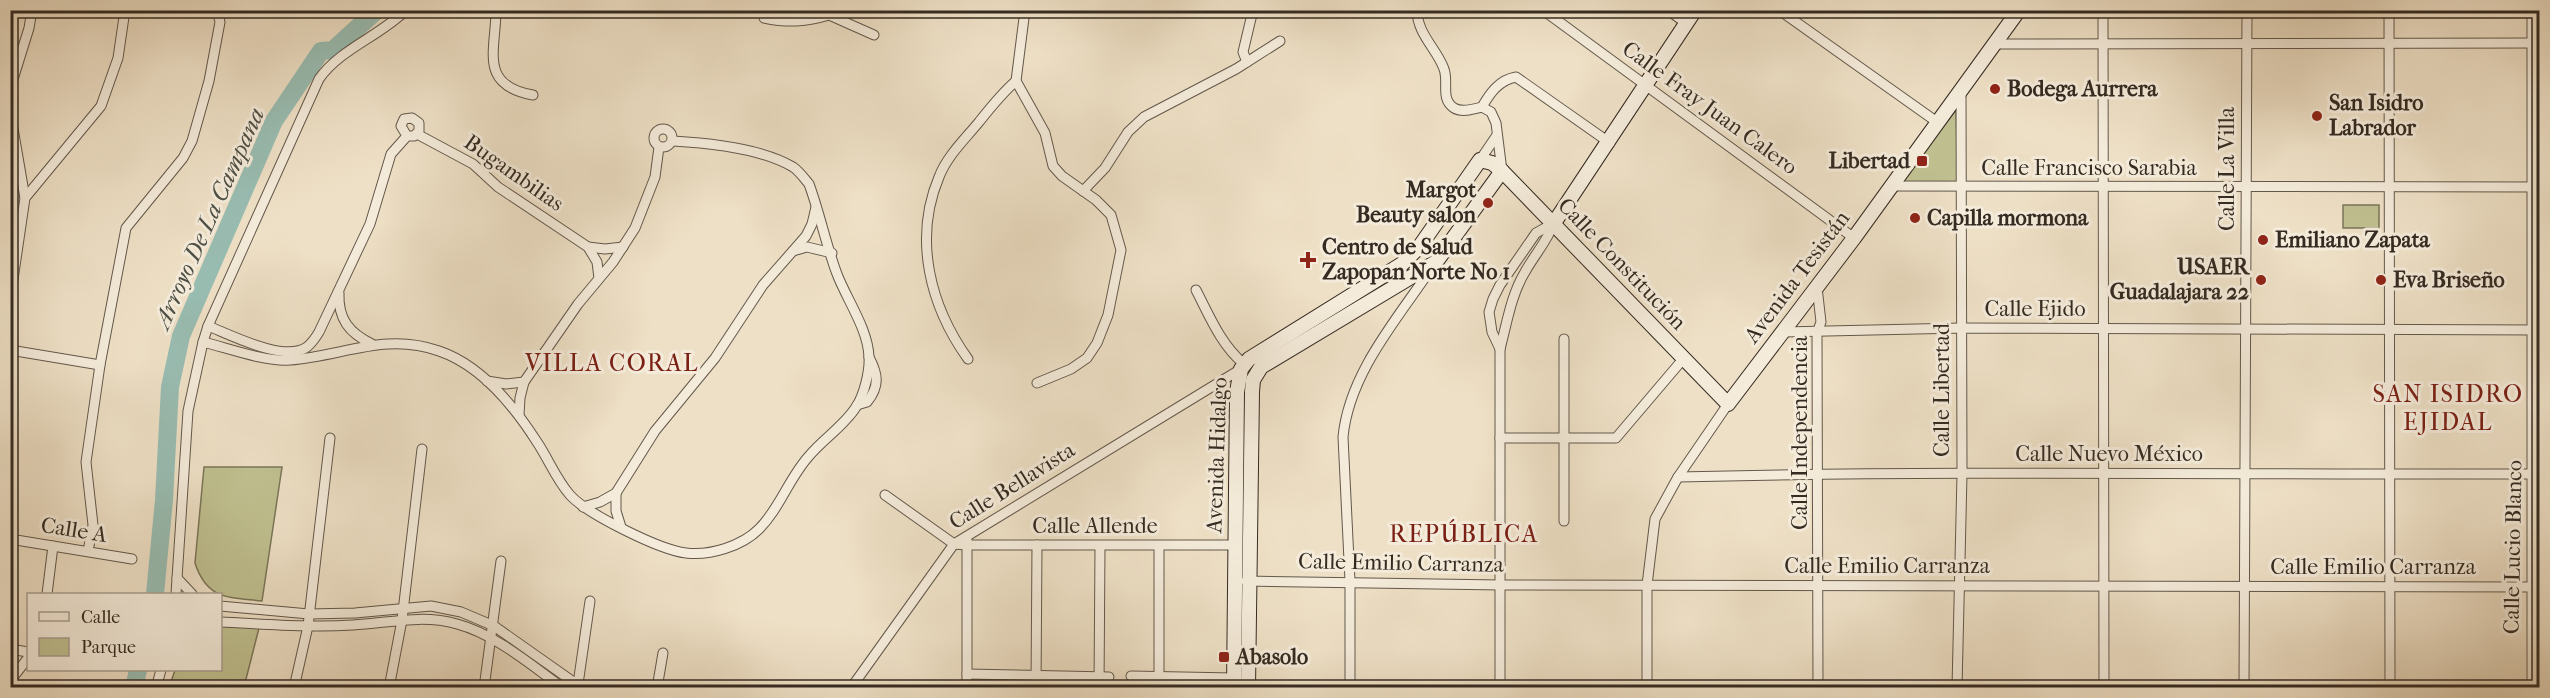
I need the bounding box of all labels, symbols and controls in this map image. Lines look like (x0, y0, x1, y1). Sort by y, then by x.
street label: Calle Fray Juan Calero (1617, 36, 1803, 180)
place label: Bodega Aurrera (2007, 76, 2158, 102)
marker: Bodega Aurrera (1988, 82, 2002, 96)
place label: San Isidro Labrador (2329, 90, 2423, 141)
water label: Arroyo De La Campana (147, 104, 270, 335)
street label: Calle La Villa (2214, 106, 2240, 231)
marker: San Isidro Labrador (2310, 109, 2324, 123)
street label: Bugambilias (459, 129, 569, 217)
place label: Libertad (1829, 148, 1911, 174)
marker: Libertad (1915, 154, 1929, 168)
street label: Calle Francisco Sarabia (1981, 155, 2198, 181)
place label: Margot Beauty salon (1356, 177, 1477, 228)
street label: Calle Constitución (1552, 193, 1692, 336)
marker: Margot Beauty salon (1481, 196, 1495, 210)
place label: Capilla mormona (1927, 205, 2089, 231)
street label: Avenida Tesistán (1738, 206, 1855, 349)
marker: Capilla mormona (1908, 211, 1922, 225)
place label: Emiliano Zapata (2275, 227, 2431, 253)
marker: Emiliano Zapata (2256, 233, 2270, 247)
place label: Centro de Salud Zapopan Norte No 1 (1322, 234, 1510, 285)
marker: Centro de Salud Zapopan Norte No 1 (1299, 251, 1317, 269)
place label: USAER Guadalajara 22 (2110, 254, 2251, 305)
place label: Eva Briseño (2393, 267, 2505, 293)
marker: USAER Guadalajara 22 (2254, 273, 2268, 287)
marker: Eva Briseño (2374, 273, 2388, 287)
street label: Calle Ejido (1984, 296, 2086, 322)
street label: Calle Libertad (1929, 322, 1955, 457)
street label: Calle Independencia (1787, 335, 1813, 530)
district label: VILLA CORAL (524, 349, 699, 377)
street label: Avenida Hidalgo (1201, 377, 1233, 534)
district label: SAN ISIDRO EJIDAL (2372, 380, 2524, 436)
street label: Calle Bellavista (944, 437, 1080, 535)
street label: Calle Nuevo México (2015, 441, 2203, 467)
street label: Calle Lucio Blanco (2498, 460, 2528, 634)
street label: Calle A (39, 512, 110, 548)
street label: Calle Allende (1032, 513, 1158, 539)
district label: REPÚBLICA (1389, 519, 1539, 548)
street label: Calle Emilio Carranza (1298, 548, 1505, 578)
street label: Calle Emilio Carranza (1784, 553, 1991, 579)
street label: Calle Emilio Carranza (2270, 554, 2477, 580)
legend (27, 593, 222, 671)
text: Calle (81, 607, 120, 628)
text: Parque (81, 637, 136, 658)
place label: Abasolo (1234, 644, 1308, 670)
marker: Abasolo (1217, 650, 1231, 664)

